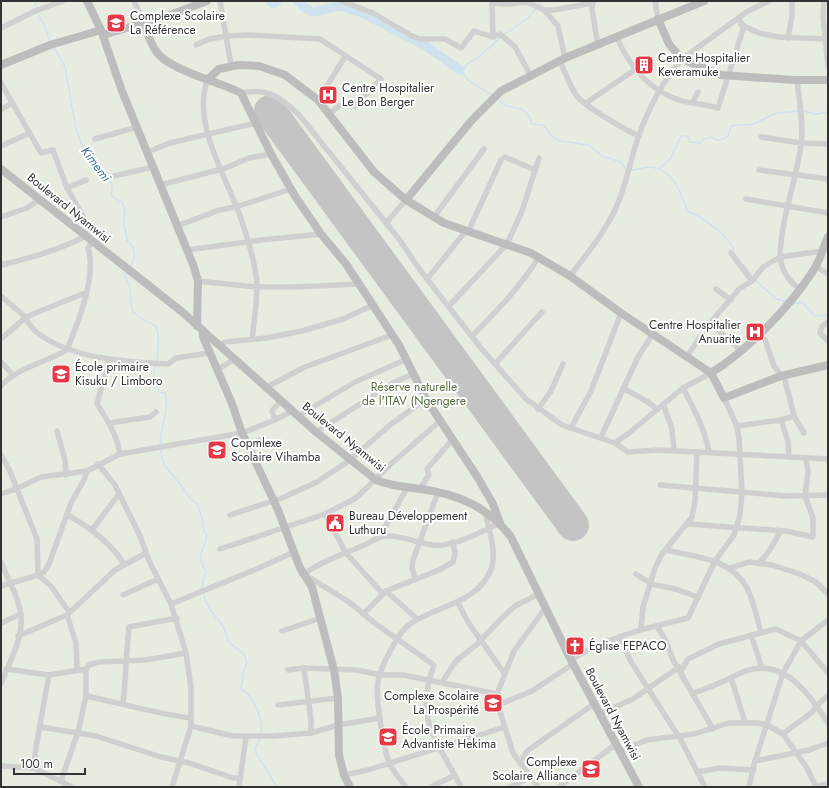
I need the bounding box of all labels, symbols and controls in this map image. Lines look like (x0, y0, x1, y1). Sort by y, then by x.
place label: Complexe Scolaire La Référence (130, 7, 225, 39)
school or university icon: Complexe Scolaire La Référence (105, 12, 127, 34)
place label: Centre Hospitalier Keveramuke (658, 49, 751, 81)
building icon: Centre Hospitalier Keveramuke (633, 54, 655, 76)
place label: Centre Hospitalier Le Bon Berger (342, 79, 435, 111)
hospital icon: Centre Hospitalier Le Bon Berger (317, 84, 339, 106)
water label: Kimemi (76, 142, 116, 186)
street label: Boulevard Nyamwisi (23, 169, 115, 247)
place label: Centre Hospitalier Anuarite (649, 316, 742, 348)
hospital icon: Centre Hospitalier Anuarite (744, 321, 766, 343)
place label: École primaire Kisuku / Limboro (75, 358, 163, 390)
school or university icon: École primaire Kisuku / Limboro (50, 363, 72, 385)
park label: Réserve naturelle de l'ITAV (Ngengere (362, 378, 466, 410)
street label: Boulevard Nyamwisi (298, 398, 390, 476)
place label: Copmlexe Scolaire Vihamba (231, 434, 321, 466)
school or university icon: Copmlexe Scolaire Vihamba (206, 439, 228, 461)
place label: Bureau Développement Luthuru (349, 507, 467, 539)
public building icon: Bureau Développement Luthuru (324, 512, 346, 534)
church icon: Église FEPACO (564, 635, 586, 657)
place label: Église FEPACO (589, 637, 667, 655)
street label: Boulevard Nyamwisi (581, 664, 645, 764)
place label: Complexe Scolaire La Prospérité (384, 687, 479, 719)
school or university icon: Complexe Scolaire La Prospérité (482, 692, 504, 714)
place label: École Primaire Advantiste Hekima (402, 721, 496, 753)
school or university icon: École Primaire Advantiste Hekima (377, 726, 399, 748)
scale bar (14, 750, 85, 776)
place label: Complexe Scolaire Alliance (492, 753, 577, 785)
text: 100 m (20, 755, 53, 773)
school or university icon: Complexe Scolaire Alliance (580, 758, 602, 780)

